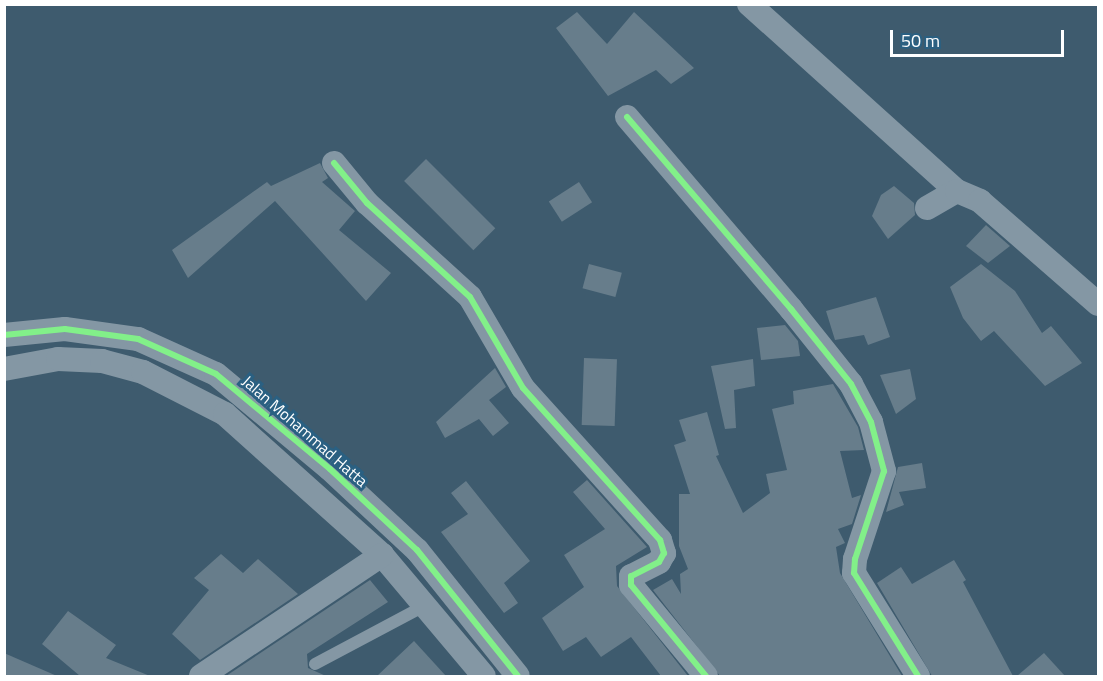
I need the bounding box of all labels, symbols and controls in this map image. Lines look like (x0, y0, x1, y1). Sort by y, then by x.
scale bar (893, 18, 1067, 56)
text: 50 m (901, 27, 940, 54)
street label: Jalan Mohammad Hatta (238, 371, 372, 491)

